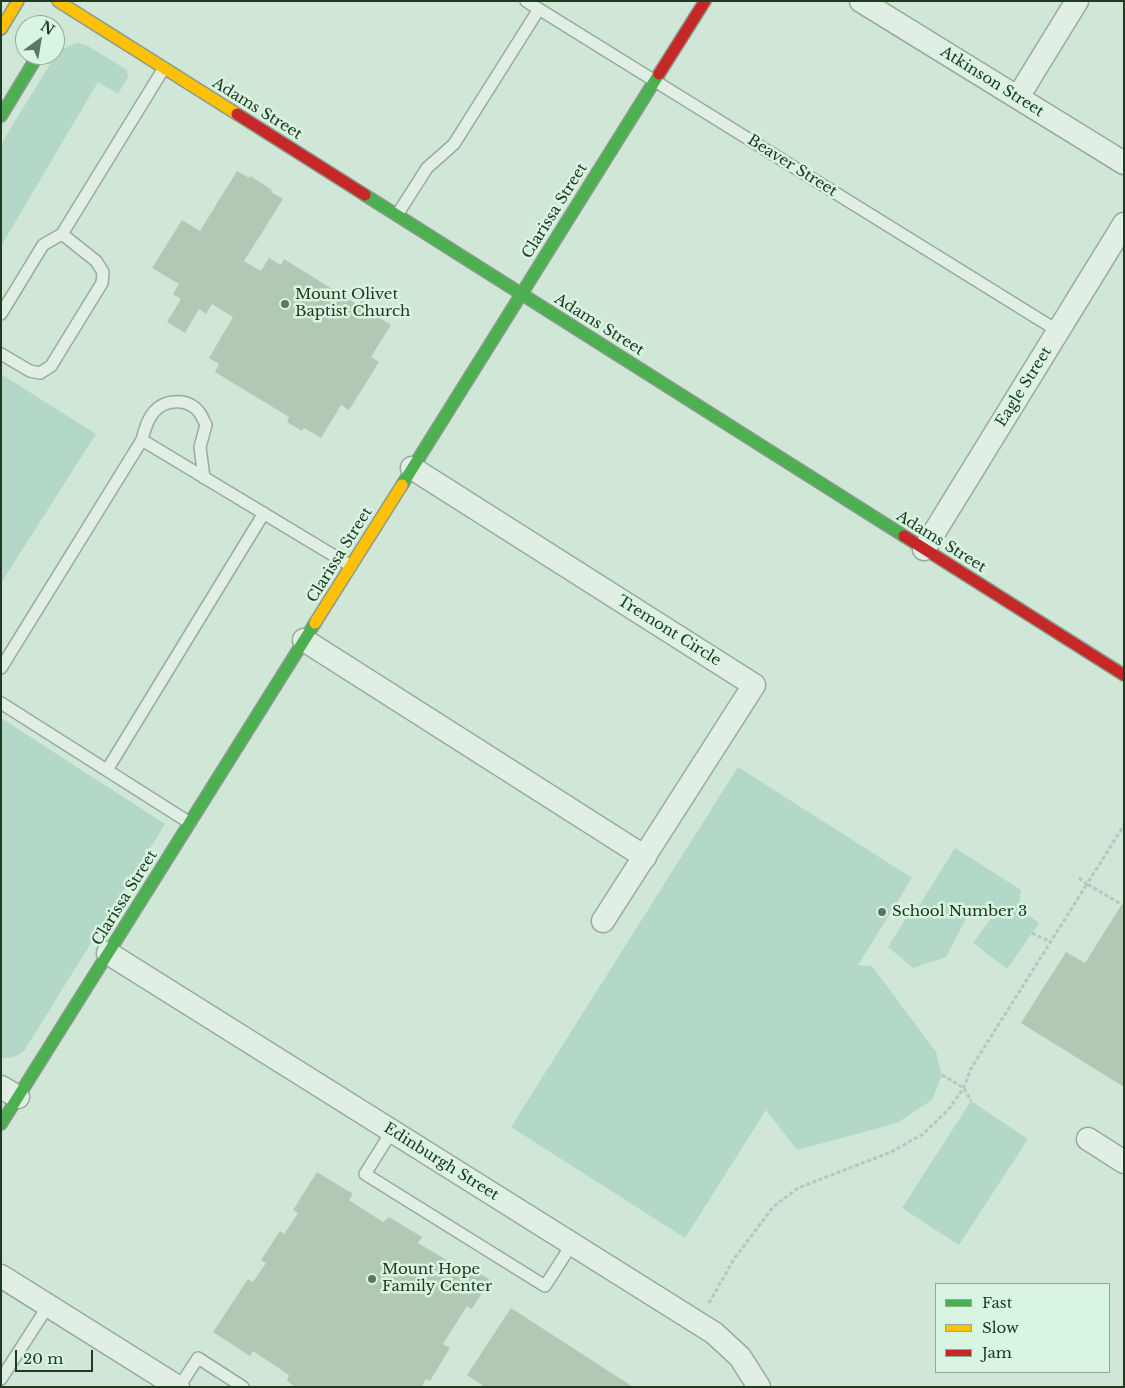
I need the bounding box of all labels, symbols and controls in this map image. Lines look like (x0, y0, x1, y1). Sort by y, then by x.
north arrow (15, 15, 65, 65)
text: N (37, 17, 58, 39)
street label: Atkinson Street (937, 43, 1047, 121)
street label: Adams Street (209, 74, 305, 144)
street label: Beaver Street (744, 131, 840, 201)
street label: Clarissa Street (519, 160, 591, 262)
place label: Mount Olivet Baptist Church (295, 286, 410, 321)
street label: Adams Street (551, 290, 647, 360)
marker: Mount Olivet Baptist Church (279, 298, 291, 310)
street label: Eagle Street (992, 344, 1056, 430)
street label: Clarissa Street (304, 504, 376, 606)
street label: Adams Street (893, 507, 989, 577)
street label: Tremont Circle (614, 592, 724, 670)
street label: Clarissa Street (89, 847, 161, 949)
place label: School Number 3 (892, 903, 1027, 921)
marker: School Number 3 (876, 906, 888, 918)
street label: Edinburgh Street (380, 1119, 502, 1205)
place label: Mount Hope Family Center (382, 1261, 492, 1296)
marker: Mount Hope Family Center (366, 1273, 378, 1285)
legend (935, 1283, 1110, 1373)
text: Fast (982, 1293, 1012, 1312)
text: Slow (982, 1318, 1019, 1337)
scale bar (18, 1340, 95, 1372)
text: Jam (982, 1343, 1012, 1362)
text: 20 m (23, 1349, 63, 1368)

